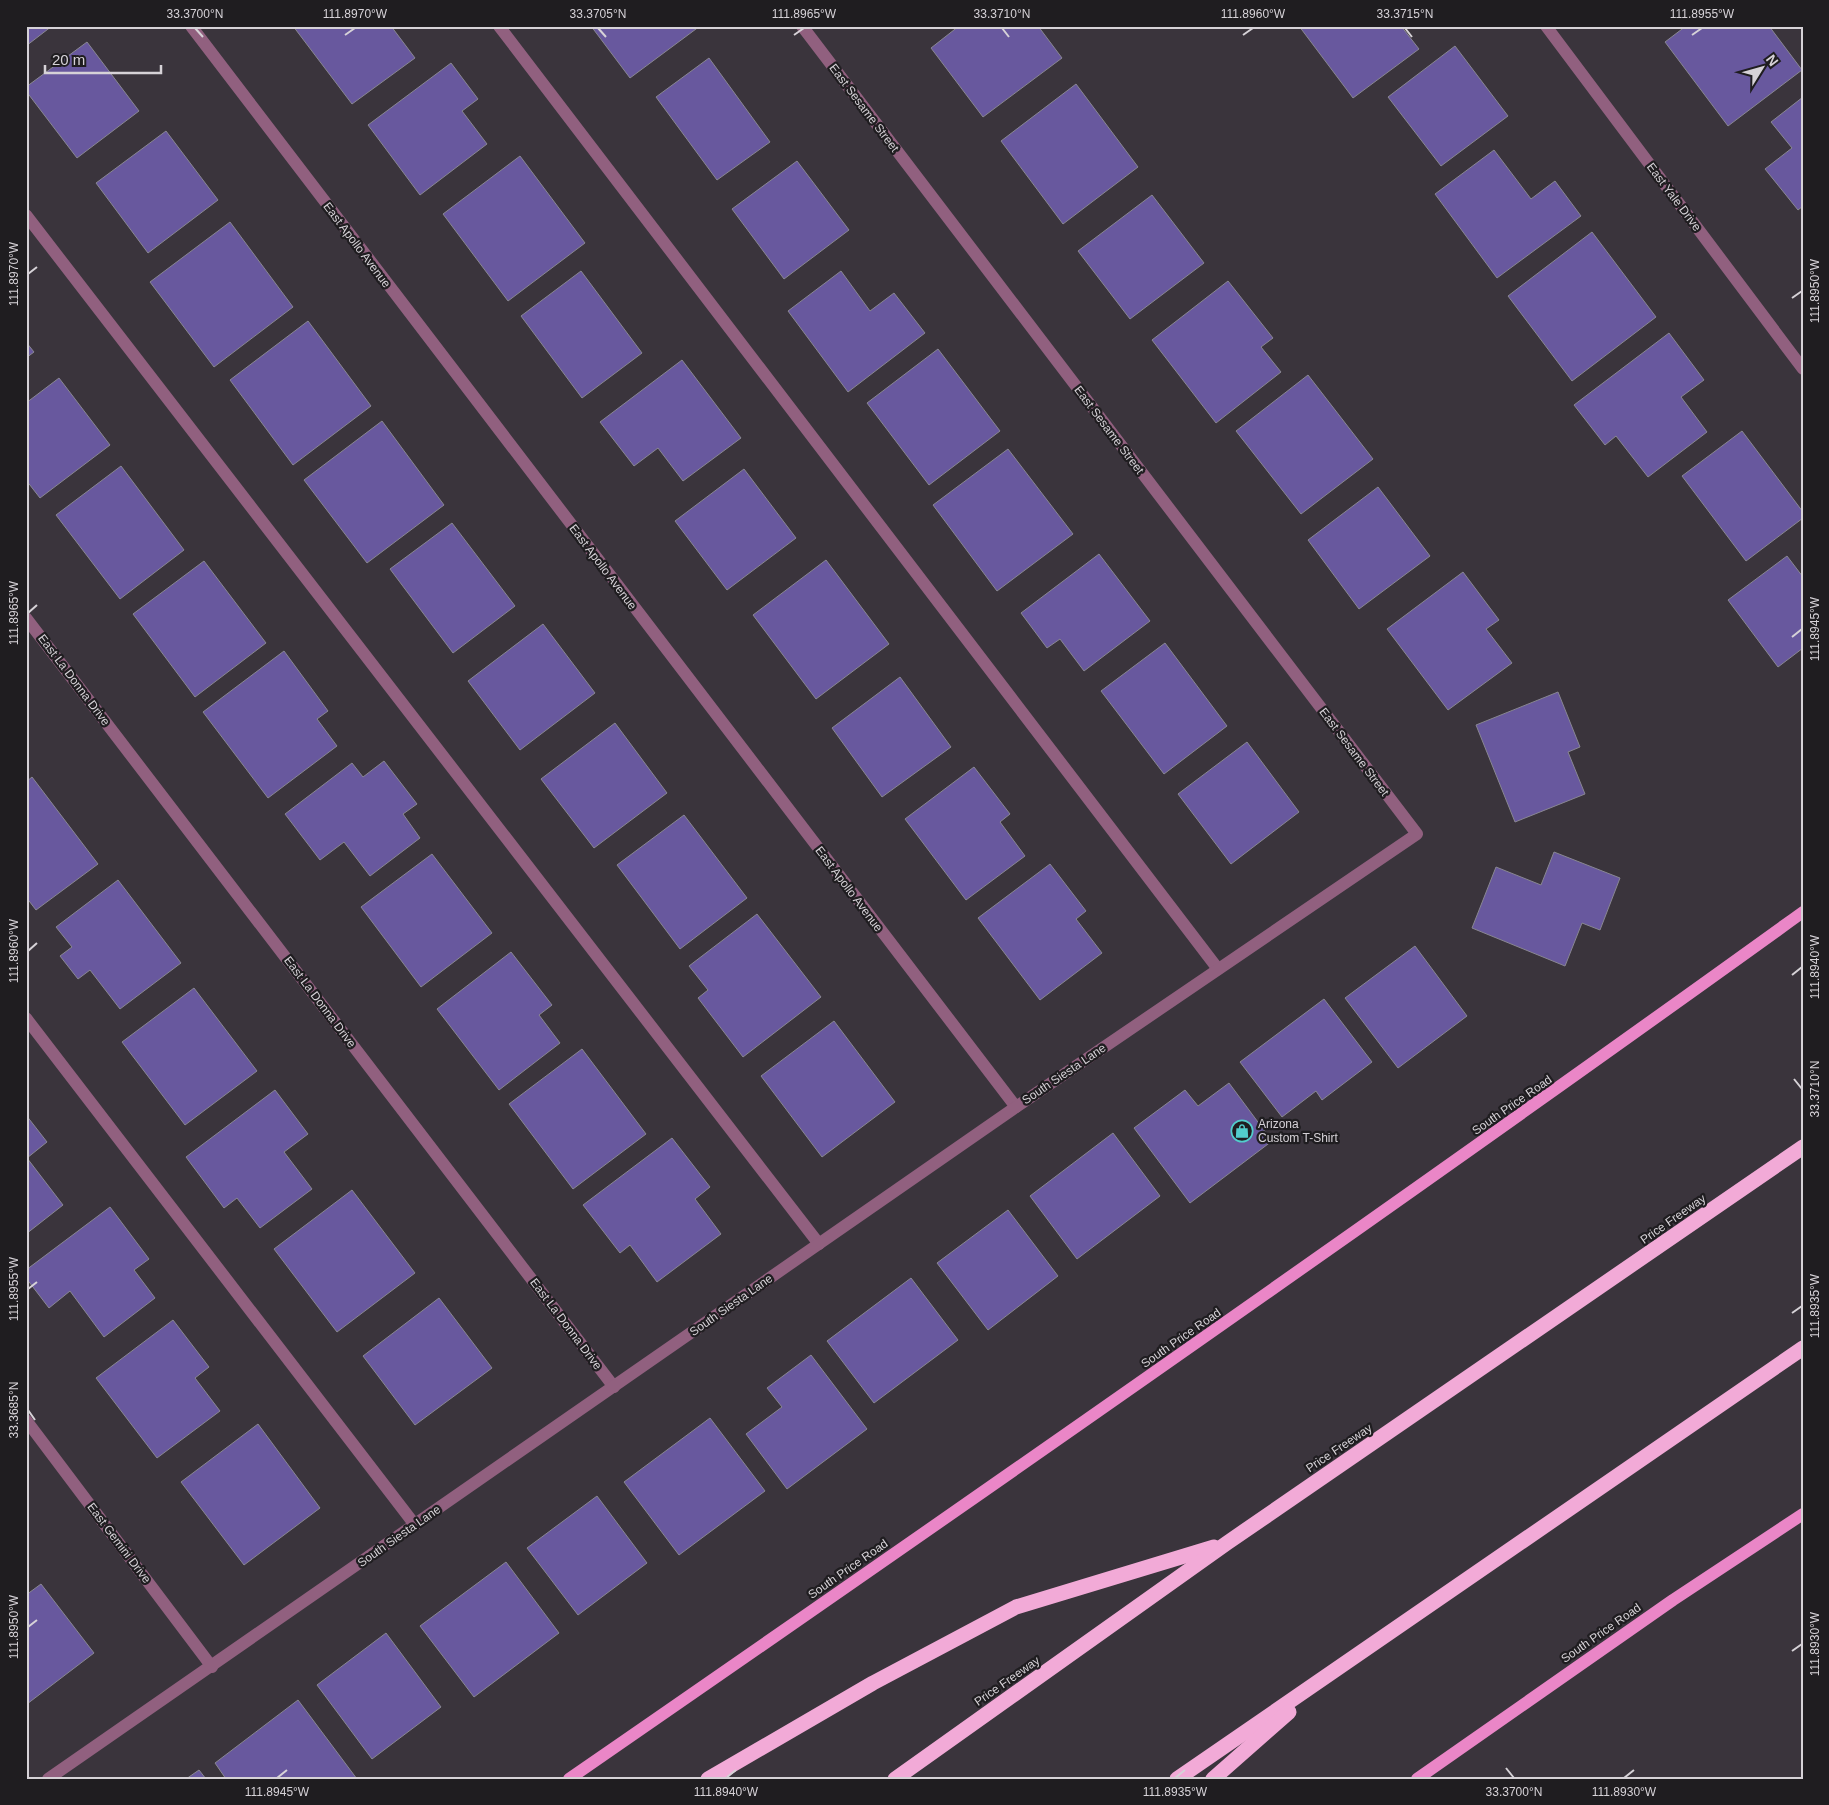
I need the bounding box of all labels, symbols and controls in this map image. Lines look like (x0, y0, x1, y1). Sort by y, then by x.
text: 33.3700°N (167, 7, 223, 21)
text: 111.8970°W (323, 7, 388, 21)
text: 33.3705°N (570, 7, 626, 21)
text: 111.8965°W (772, 7, 837, 21)
text: 33.3710°N (974, 7, 1030, 21)
text: 111.8960°W (1221, 7, 1286, 21)
text: 33.3715°N (1377, 7, 1433, 21)
text: 111.8955°W (1670, 7, 1735, 21)
scale bar (45, 42, 161, 74)
north arrow (1736, 42, 1786, 92)
text: 20 m (52, 51, 85, 68)
text: N (1763, 51, 1782, 69)
street label: East Sesame Street (826, 61, 902, 155)
street label: East Yale Drive (1644, 160, 1704, 234)
street label: East Apollo Avenue (320, 200, 394, 291)
text: 111.8970°W (7, 241, 21, 306)
text: 111.8950°W (1808, 258, 1822, 323)
street label: East Sesame Street (1071, 383, 1147, 477)
street label: East Apollo Avenue (566, 522, 640, 613)
text: 111.8965°W (7, 580, 21, 645)
text: 111.8945°W (1808, 596, 1822, 661)
street label: East La Donna Drive (35, 632, 113, 729)
street label: East Sesame Street (1316, 705, 1392, 799)
street label: East Apollo Avenue (812, 844, 886, 935)
text: 111.8960°W (7, 918, 21, 983)
text: 111.8940°W (1808, 934, 1822, 999)
street label: East La Donna Drive (281, 954, 359, 1051)
street label: South Siesta Lane (1019, 1041, 1109, 1107)
text: 33.3710°N (1808, 1061, 1822, 1117)
street label: South Price Road (1469, 1072, 1555, 1138)
place label: Arizona Custom T-Shirt (1258, 1117, 1338, 1145)
shop icon: Arizona Custom T-Shirt (1230, 1119, 1254, 1143)
street label: Price Freeway (1638, 1191, 1708, 1247)
text: 111.8955°W (7, 1256, 21, 1321)
street label: South Siesta Lane (687, 1271, 775, 1339)
text: 111.8935°W (1808, 1273, 1822, 1338)
street label: East La Donna Drive (527, 1276, 605, 1373)
street label: South Price Road (1138, 1305, 1224, 1371)
text: 33.3685°N (7, 1382, 21, 1438)
street label: Price Freeway (1303, 1421, 1375, 1475)
street label: East Gemini Drive (84, 1500, 154, 1586)
street label: South Siesta Lane (355, 1502, 443, 1570)
street label: South Price Road (805, 1536, 891, 1602)
text: 111.8950°W (7, 1594, 21, 1659)
street label: South Price Road (1558, 1600, 1644, 1666)
text: 111.8930°W (1808, 1611, 1822, 1676)
street label: Price Freeway (972, 1653, 1042, 1709)
text: 111.8945°W (245, 1785, 310, 1799)
text: 111.8940°W (694, 1785, 759, 1799)
text: 111.8935°W (1143, 1785, 1208, 1799)
text: 33.3700°N (1486, 1785, 1542, 1799)
text: 111.8930°W (1592, 1785, 1657, 1799)

